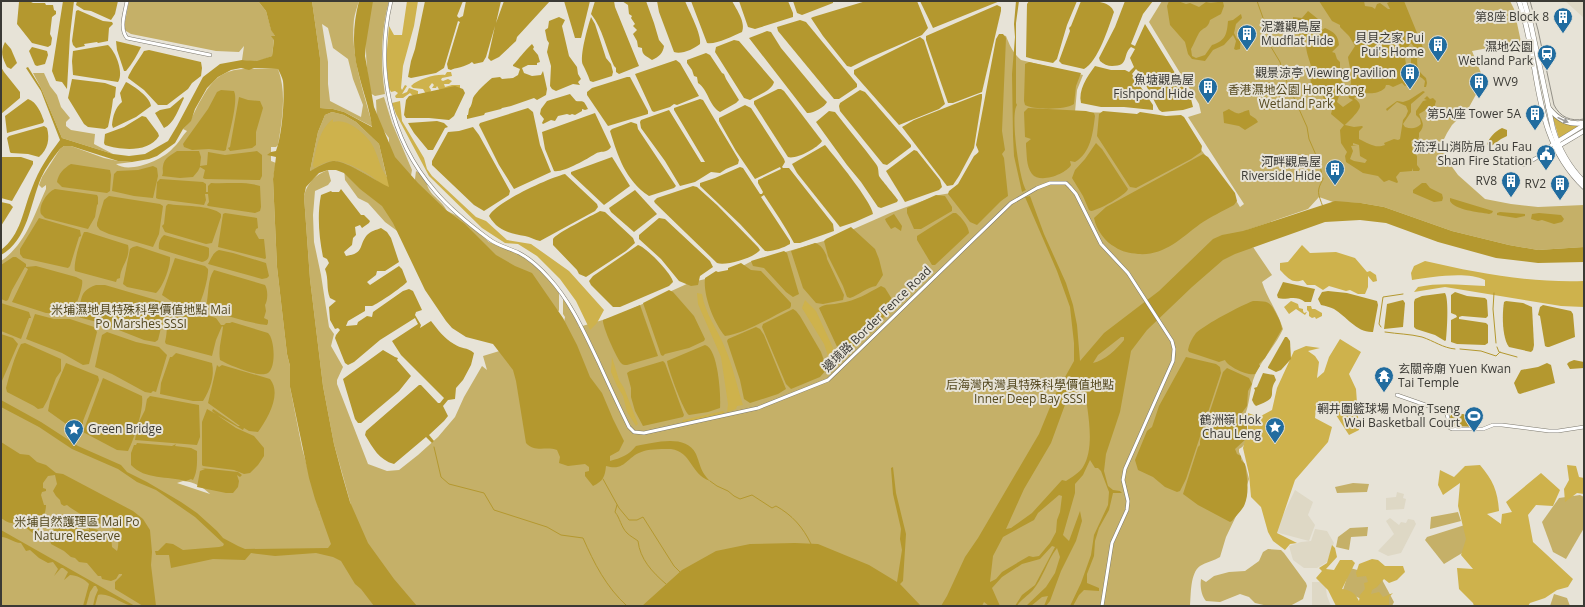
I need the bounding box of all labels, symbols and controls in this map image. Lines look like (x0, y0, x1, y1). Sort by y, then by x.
building icon: 第8座 Block 8 (1552, 6, 1574, 34)
place label: 第8座 Block 8 (1475, 8, 1549, 25)
place label: 泥灘觀鳥屋 Mudflat Hide (1261, 18, 1334, 49)
building icon: 泥灘觀鳥屋 Mudflat Hide (1236, 23, 1258, 51)
place label: 貝貝之家 Pui Pui's Home (1355, 29, 1424, 60)
building icon: 貝貝之家 Pui Pui's Home (1427, 34, 1449, 62)
place label: 濕地公園 Wetland Park (1458, 38, 1534, 69)
station icon: 濕地公園 Wetland Park (1536, 43, 1558, 71)
building icon: 觀景涼亭 Viewing Pavilion (1399, 62, 1421, 90)
place label: 觀景涼亭 Viewing Pavilion (1255, 64, 1396, 81)
place label: 魚塘觀鳥屋 Fishpond Hide (1113, 71, 1194, 102)
building icon: WV9 (1468, 71, 1490, 99)
place label: WV9 (1493, 73, 1518, 90)
building icon: 魚塘觀鳥屋 Fishpond Hide (1197, 76, 1219, 104)
park label: 香港濕地公園 Hong Kong Wetland Park (1228, 81, 1365, 112)
building icon: 第5A座 Tower 5A (1524, 103, 1546, 131)
place label: 第5A座 Tower 5A (1427, 105, 1521, 122)
one-way arrow (1557, 117, 1569, 123)
place label: 流浮山消防局 Lau Fau Shan Fire Station (1413, 138, 1532, 169)
public building icon: 流浮山消防局 Lau Fau Shan Fire Station (1535, 143, 1557, 171)
place label: 河畔觀鳥屋 Riverside Hide (1241, 153, 1321, 184)
building icon: 河畔觀鳥屋 Riverside Hide (1324, 158, 1346, 186)
building icon: RV8 (1500, 170, 1522, 198)
place label: RV8 (1476, 172, 1497, 189)
building icon: RV2 (1549, 173, 1571, 201)
place label: RV2 (1525, 175, 1546, 192)
street label: 邊境路 Border Fence Road (818, 262, 935, 375)
park label: 米埔濕地具特殊科學價值地點 Mai Po Marshes SSSI (51, 301, 231, 332)
place label: 玄關帝廟 Yuen Kwan Tai Temple (1398, 360, 1511, 391)
temple icon: 玄關帝廟 Yuen Kwan Tai Temple (1373, 365, 1395, 393)
park label: 后海灣內灣具特殊科學價值地點 Inner Deep Bay SSSI (946, 376, 1114, 407)
place label: 輞井圍籃球場 Mong Tseng Wai Basketball Court (1317, 400, 1460, 431)
sports icon: 輞井圍籃球場 Mong Tseng Wai Basketball Court (1463, 405, 1485, 433)
place label: 鶴洲嶺 Hok Chau Leng (1200, 411, 1262, 442)
place icon: 鶴洲嶺 Hok Chau Leng (1264, 416, 1286, 444)
place icon: Green Bridge (63, 418, 85, 446)
place label: Green Bridge (88, 420, 162, 437)
park label: 米埔自然護理區 Mai Po Nature Reserve (14, 513, 140, 544)

